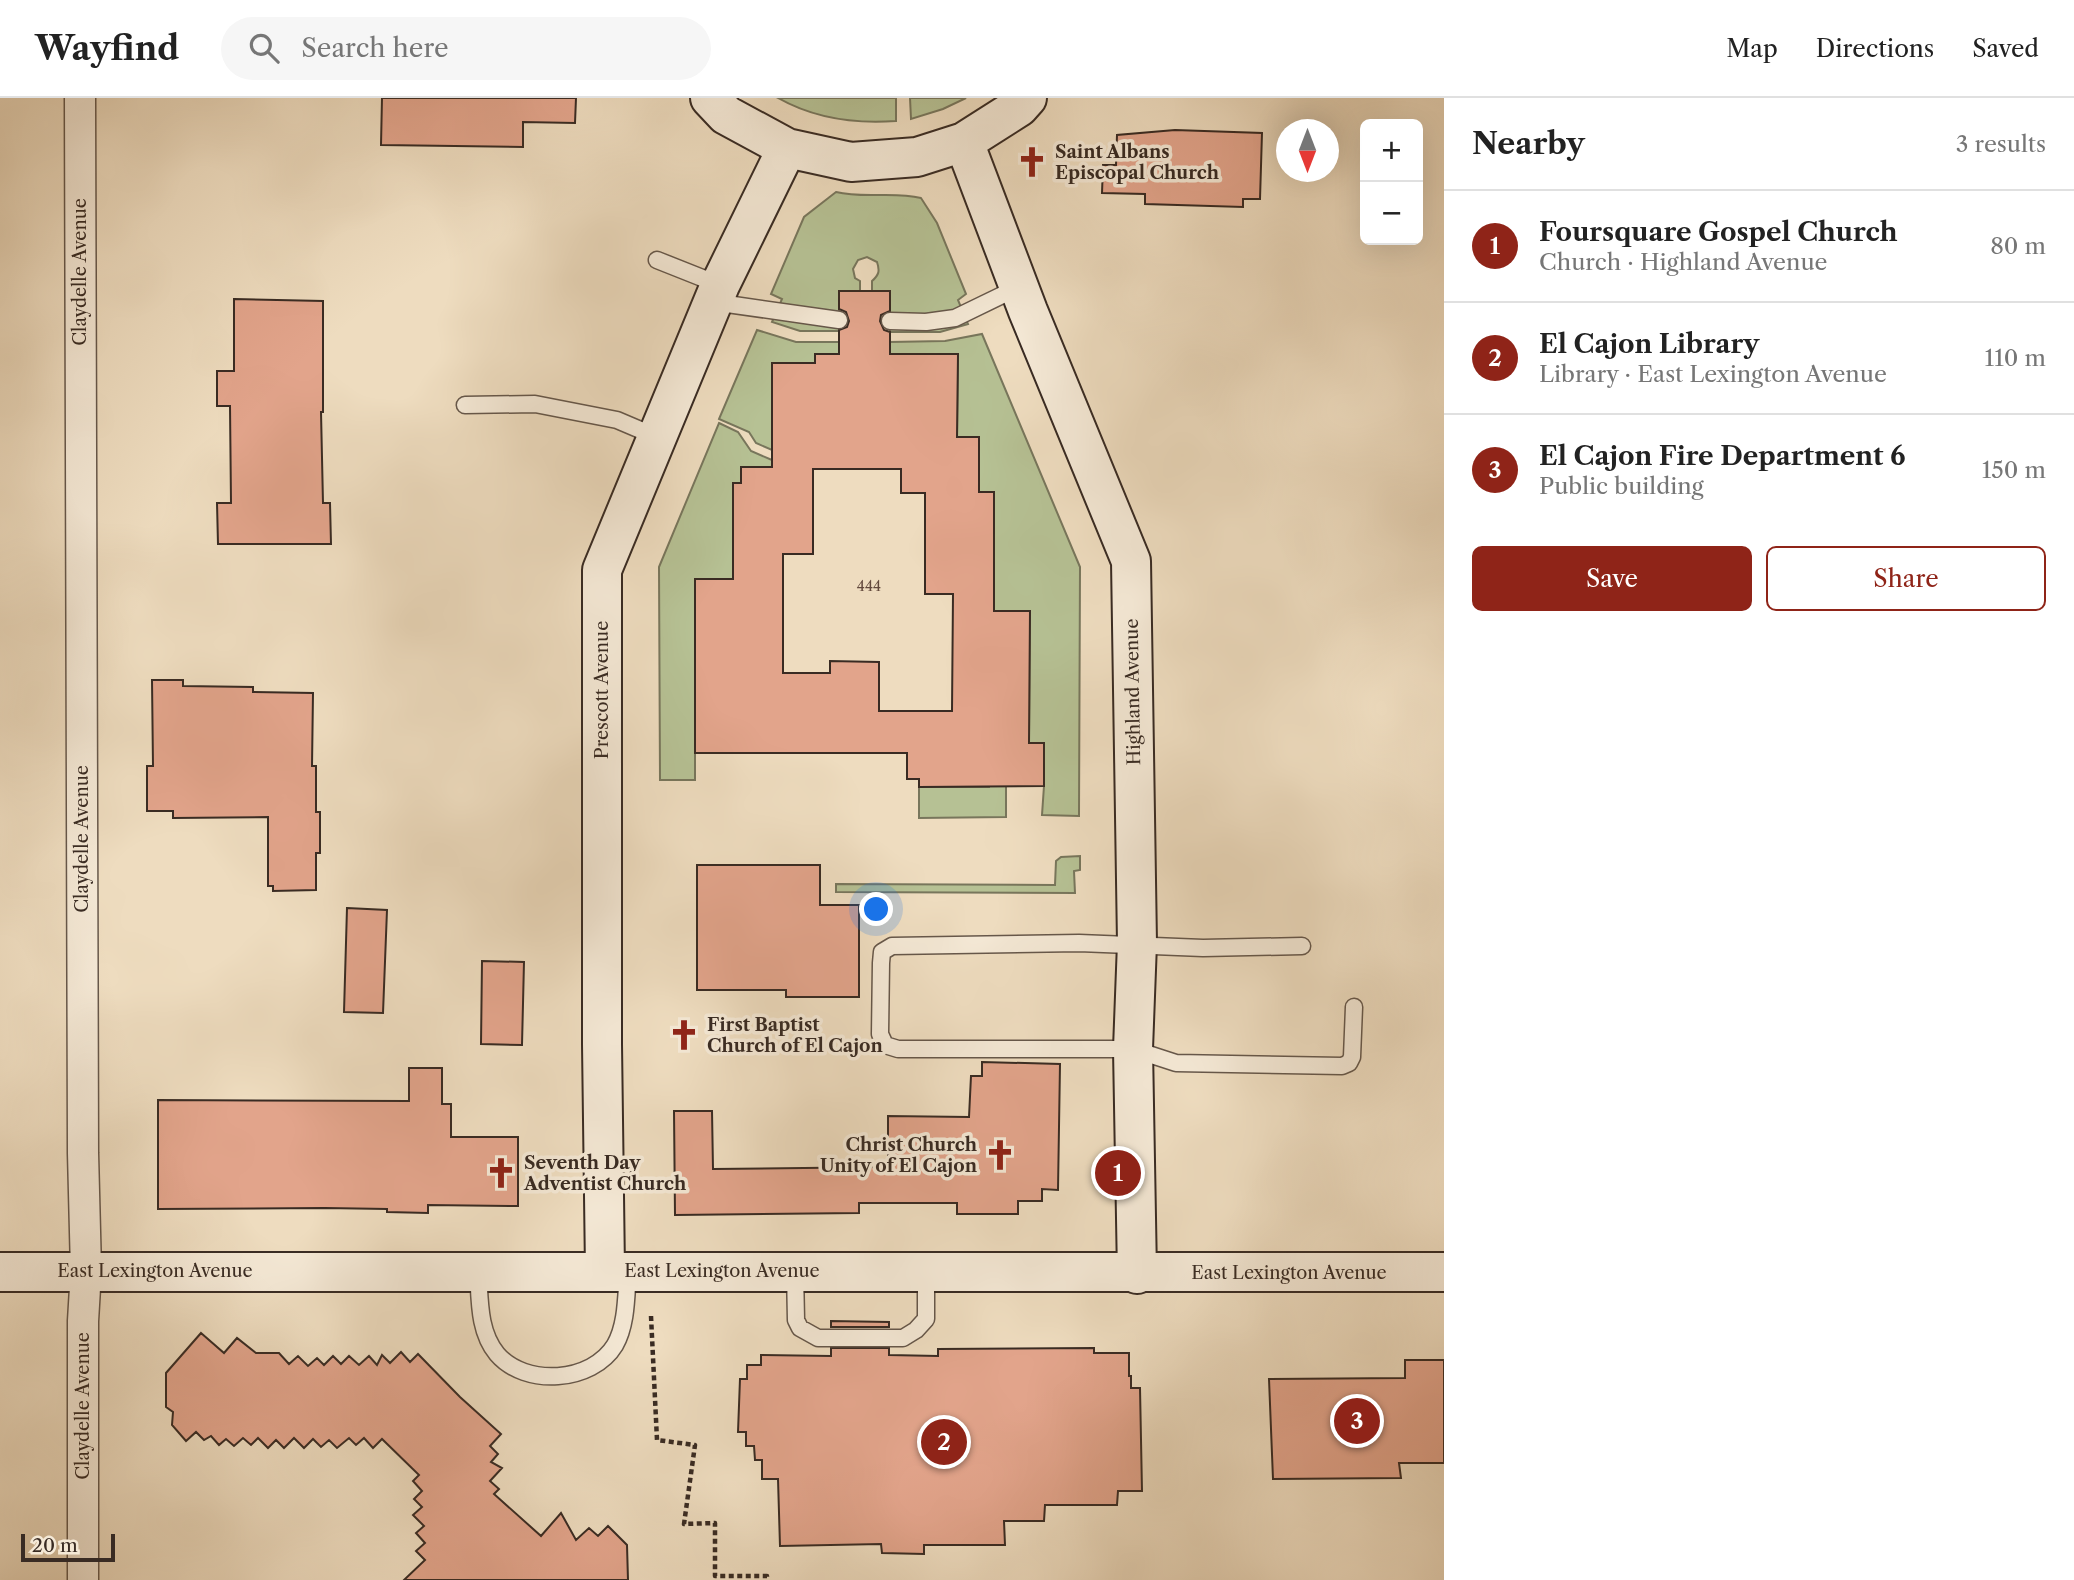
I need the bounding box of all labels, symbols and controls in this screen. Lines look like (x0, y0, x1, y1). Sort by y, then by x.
search box (221, 17, 711, 80)
text: Wayfind (35, 28, 179, 69)
icon: search (245, 29, 283, 67)
text: Search here (301, 32, 449, 64)
text: Map (1726, 34, 1778, 63)
text: Directions (1816, 34, 1934, 63)
text: Saved (1972, 34, 2039, 63)
north arrow (1276, 119, 1339, 182)
map controls (1360, 119, 1423, 245)
button: + (1360, 119, 1423, 182)
text: Nearby (1472, 125, 1585, 162)
text: 3 results (1956, 130, 2046, 158)
place label: Saint Albans Episcopal Church (1055, 141, 1220, 184)
church icon: Saint Albans Episcopal Church (1015, 145, 1049, 179)
button: − (1360, 182, 1423, 245)
street label: Claydelle Avenue (69, 198, 91, 346)
text: Foursquare Gospel Church (1539, 216, 1898, 248)
text: 1 (1490, 232, 1500, 260)
text: 80 m (1990, 232, 2046, 260)
text: Church · Highland Avenue (1539, 248, 1827, 276)
text: El Cajon Library (1539, 328, 1759, 360)
text: 2 (1488, 344, 1502, 372)
text: 110 m (1985, 344, 2046, 372)
text: Library · East Lexington Avenue (1539, 360, 1887, 388)
text: El Cajon Fire Department 6 (1539, 440, 1906, 472)
text: 3 (1489, 456, 1502, 484)
text: 150 m (1982, 456, 2046, 484)
text: Public building (1539, 472, 1704, 500)
button: Save (1472, 546, 1752, 611)
button: Share (1766, 546, 2046, 611)
house number: 444 (857, 577, 881, 595)
street label: Highland Avenue (1121, 618, 1145, 766)
street label: Prescott Avenue (591, 621, 613, 759)
street label: Claydelle Avenue (71, 765, 93, 913)
your location (859, 892, 893, 926)
place label: First Baptist Church of El Cajon (707, 1014, 884, 1057)
church icon: First Baptist Church of El Cajon (667, 1018, 701, 1052)
place label: Christ Church Unity of El Cajon (820, 1134, 978, 1177)
church icon: Christ Church Unity of El Cajon (983, 1138, 1017, 1172)
pin: 1 (1095, 1147, 1141, 1199)
place label: Seventh Day Adventist Church (523, 1152, 687, 1195)
church icon: Seventh Day Adventist Church (484, 1156, 518, 1190)
street label: East Lexington Avenue (57, 1260, 253, 1282)
street label: East Lexington Avenue (624, 1260, 820, 1282)
street label: East Lexington Avenue (1191, 1262, 1387, 1284)
street label: Claydelle Avenue (72, 1332, 94, 1480)
pin: 3 (1334, 1395, 1380, 1447)
pin: 2 (921, 1416, 967, 1468)
scale bar (21, 1531, 116, 1563)
text: 20 m (32, 1534, 78, 1557)

